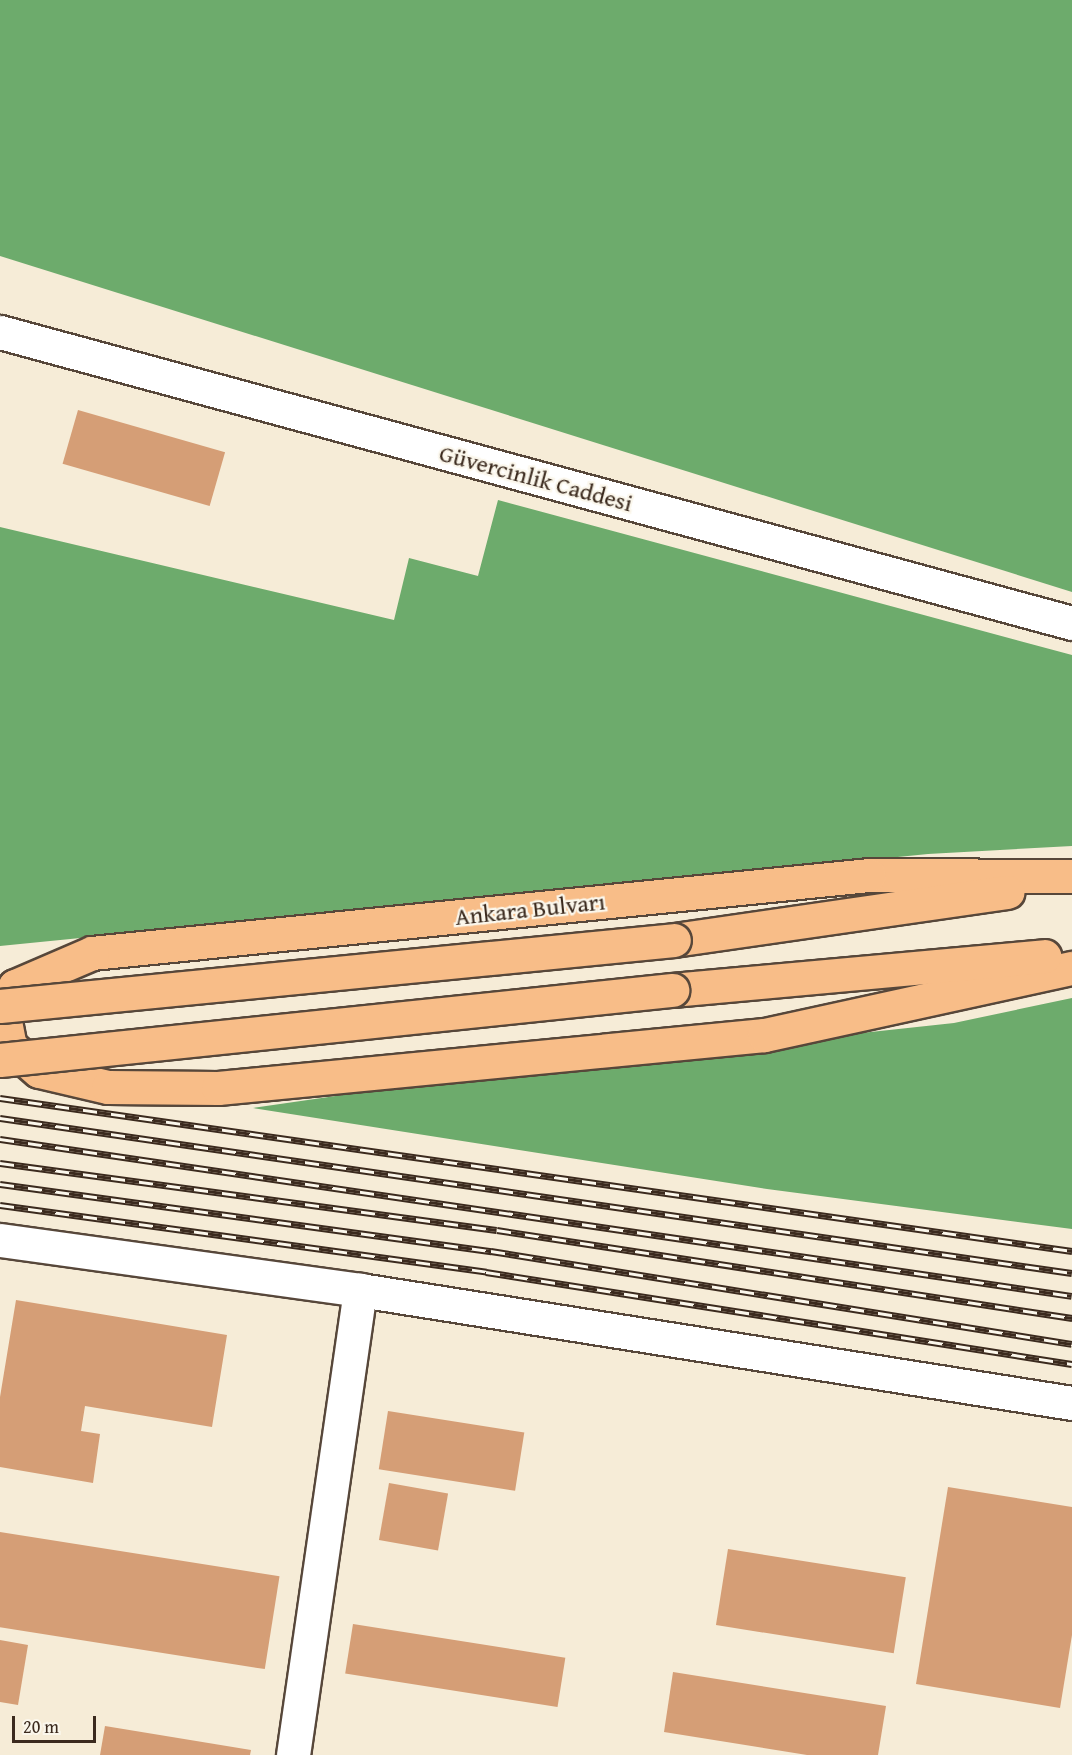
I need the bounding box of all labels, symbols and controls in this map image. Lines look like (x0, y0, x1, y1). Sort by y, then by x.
street label: Güvercinlik Caddesi (436, 438, 636, 518)
street label: Ankara Bulvarı (454, 887, 606, 931)
scale bar (15, 1704, 99, 1742)
text: 20 m (23, 1713, 59, 1740)

